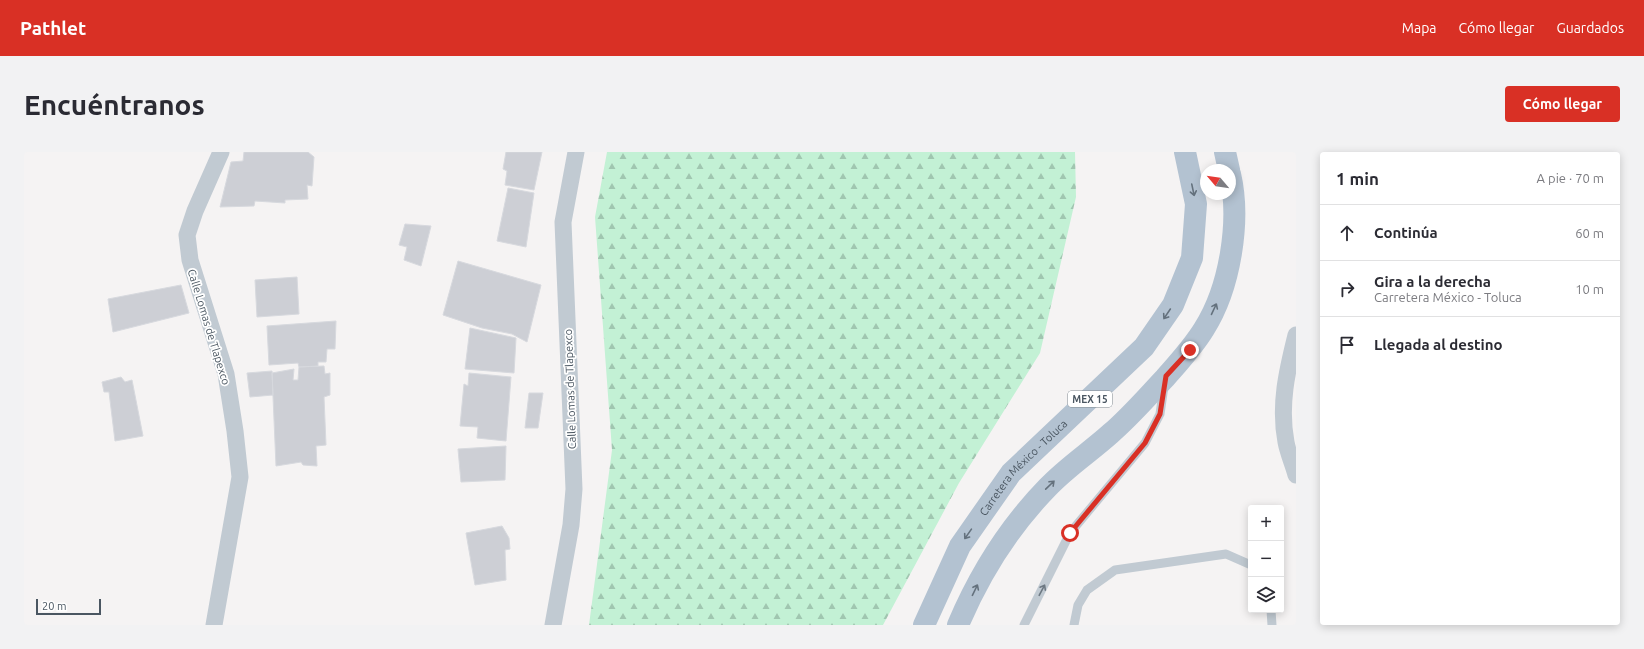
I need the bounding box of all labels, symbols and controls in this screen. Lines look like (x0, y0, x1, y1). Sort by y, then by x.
text: Pathlet (20, 17, 86, 39)
text: Mapa (1402, 20, 1437, 36)
text: Cómo llegar (1459, 20, 1534, 36)
text: Guardados (1556, 20, 1624, 36)
button: Cómo llegar (1505, 86, 1620, 122)
text: Encuéntranos (24, 89, 205, 120)
north arrow (1200, 164, 1236, 200)
text: 1 min (1336, 169, 1379, 188)
text: A pie · 70 m (1537, 171, 1604, 185)
one-way arrow (1189, 183, 1197, 196)
icon: ahead (1336, 222, 1358, 244)
text: Continúa (1374, 224, 1438, 241)
text: 60 m (1575, 226, 1604, 240)
street label: Calle Lomas de Tlapexco (186, 268, 232, 386)
text: Gira a la derecha (1374, 273, 1491, 290)
icon: right (1336, 278, 1358, 300)
text: 10 m (1575, 282, 1604, 296)
text: Carretera México - Toluca (1374, 290, 1522, 304)
one-way arrow (1211, 303, 1218, 315)
one-way arrow (1163, 308, 1171, 319)
street label: Calle Lomas de Tlapexco (562, 329, 578, 449)
icon: arrive (1336, 334, 1358, 356)
text: Llegada al destino (1374, 336, 1503, 353)
route end (1181, 341, 1199, 359)
road number: MEX 15 (1068, 391, 1112, 407)
street label: Carretera México - Toluca (977, 417, 1069, 518)
one-way arrow (1045, 480, 1055, 490)
map controls (1248, 505, 1284, 613)
button: + (1248, 505, 1284, 541)
route start (1061, 524, 1079, 542)
one-way arrow (964, 529, 972, 540)
button: − (1248, 541, 1284, 577)
button: layers (1248, 577, 1284, 613)
one-way arrow (972, 584, 979, 596)
one-way arrow (1038, 584, 1046, 596)
scale bar (36, 597, 101, 616)
text: 20 m (42, 600, 66, 612)

